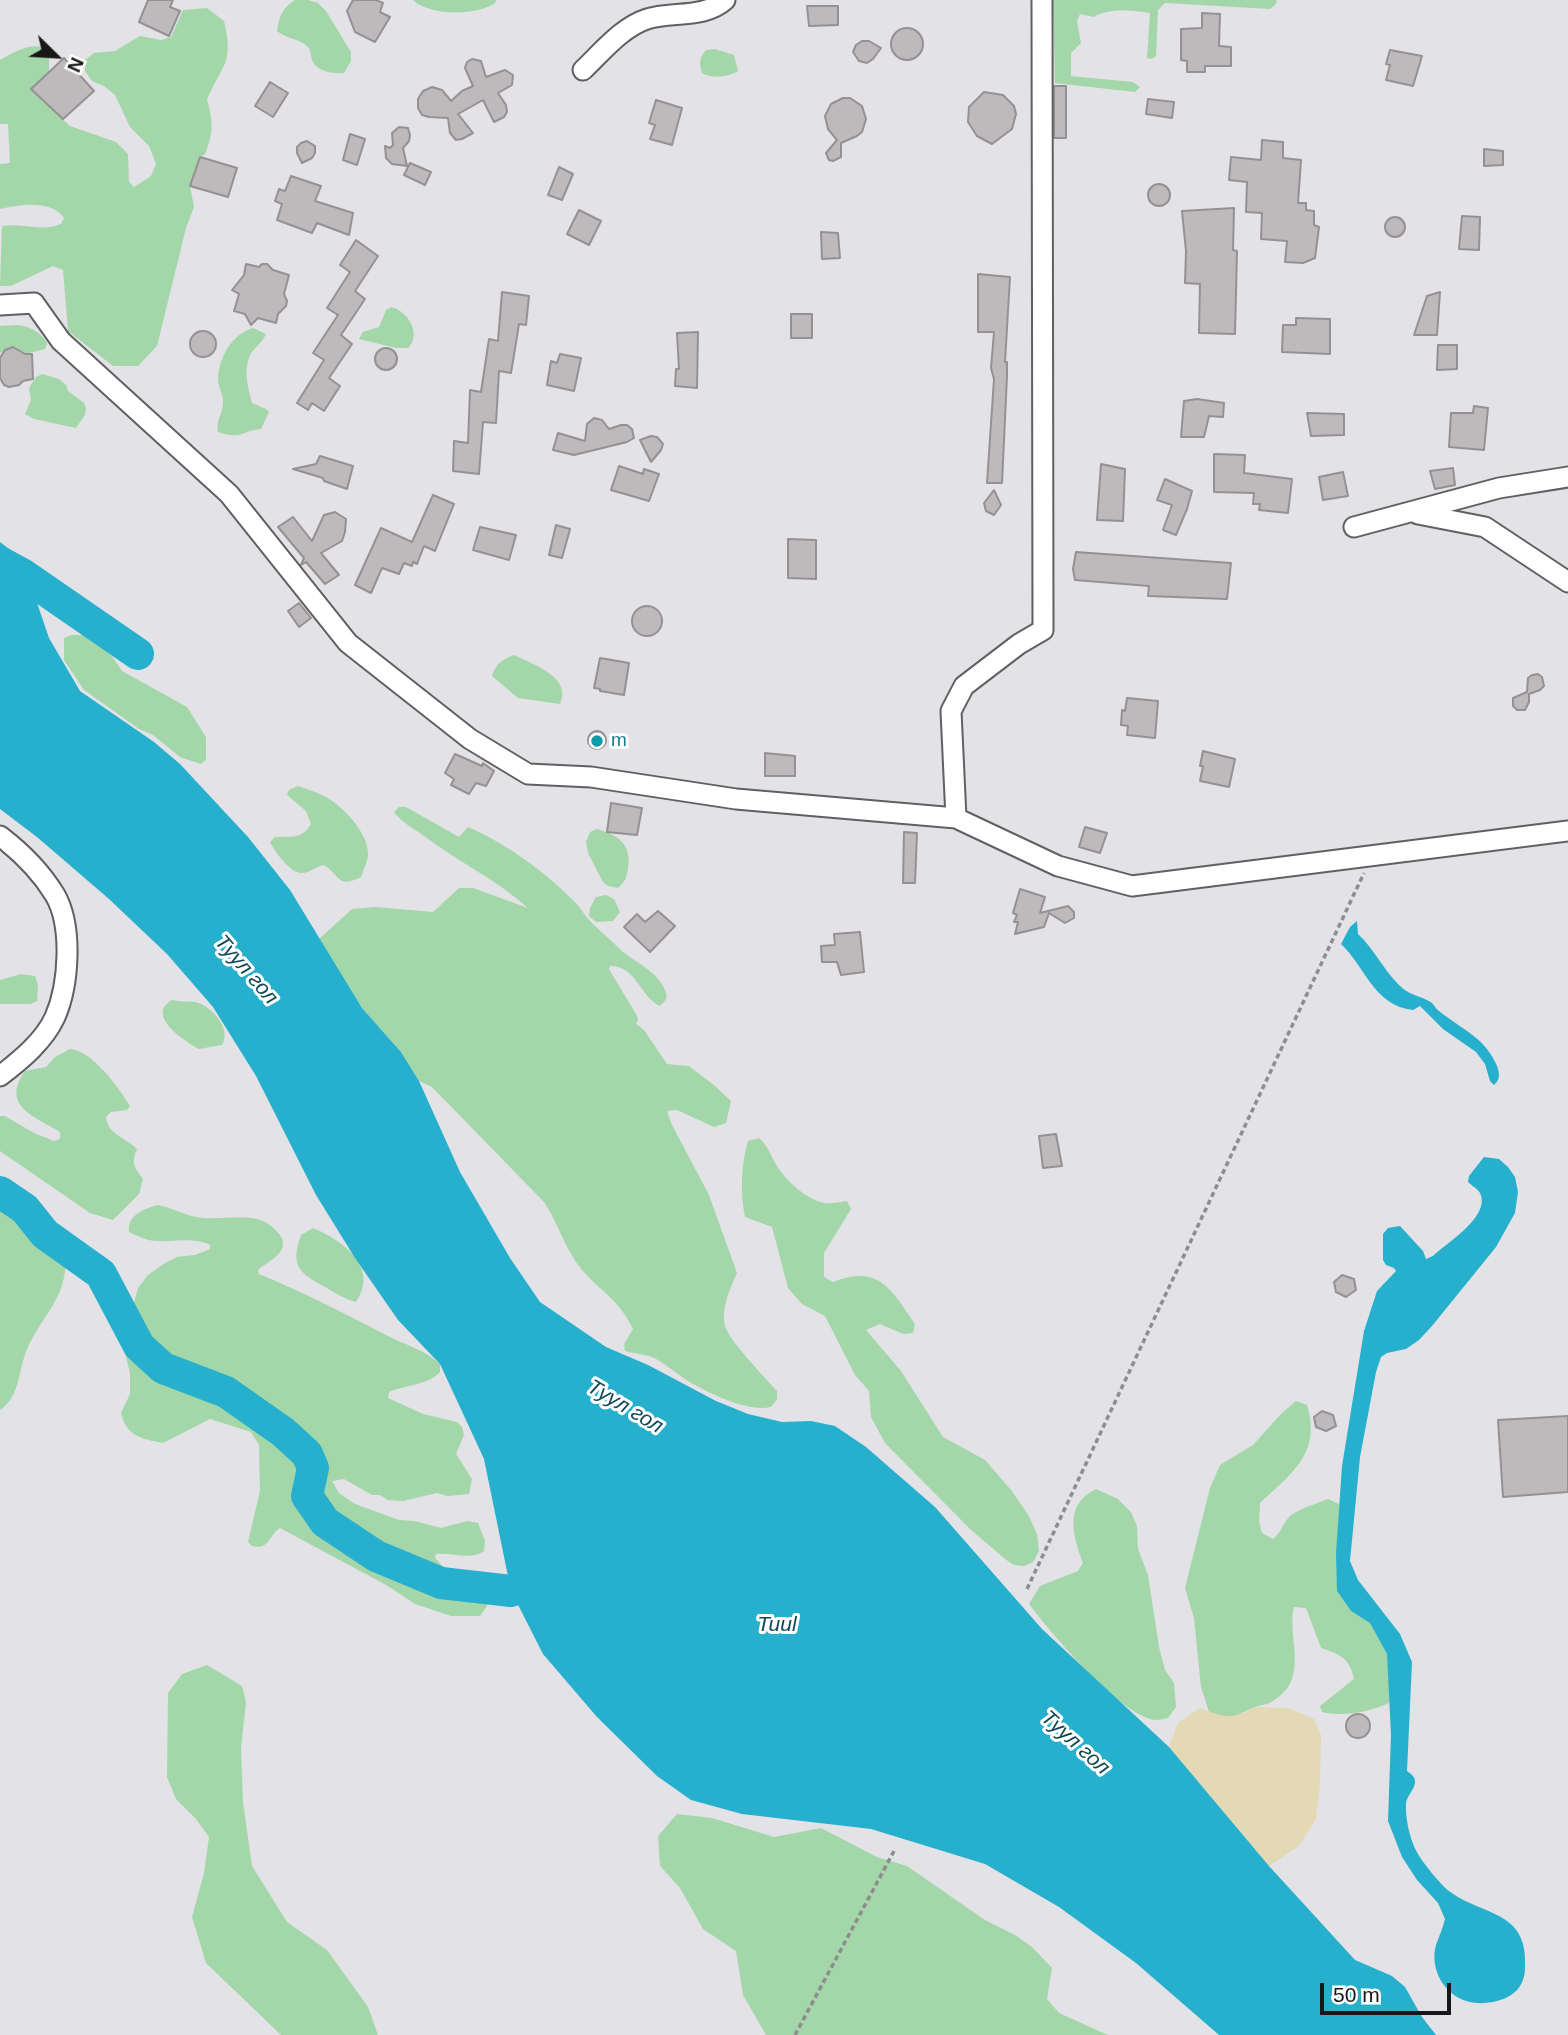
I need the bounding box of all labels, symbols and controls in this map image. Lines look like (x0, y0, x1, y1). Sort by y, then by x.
north arrow (21, 21, 91, 91)
text: N (63, 54, 88, 75)
place label: m (611, 730, 627, 752)
marker: m (589, 733, 605, 749)
water label: Туул гол (209, 930, 283, 1010)
water label: Туул гол (583, 1375, 667, 1439)
water label: Tuul (757, 1612, 797, 1638)
water label: Туул гол (1035, 1706, 1115, 1780)
scale bar (1323, 1968, 1454, 2012)
text: 50 m (1333, 1983, 1380, 2006)

